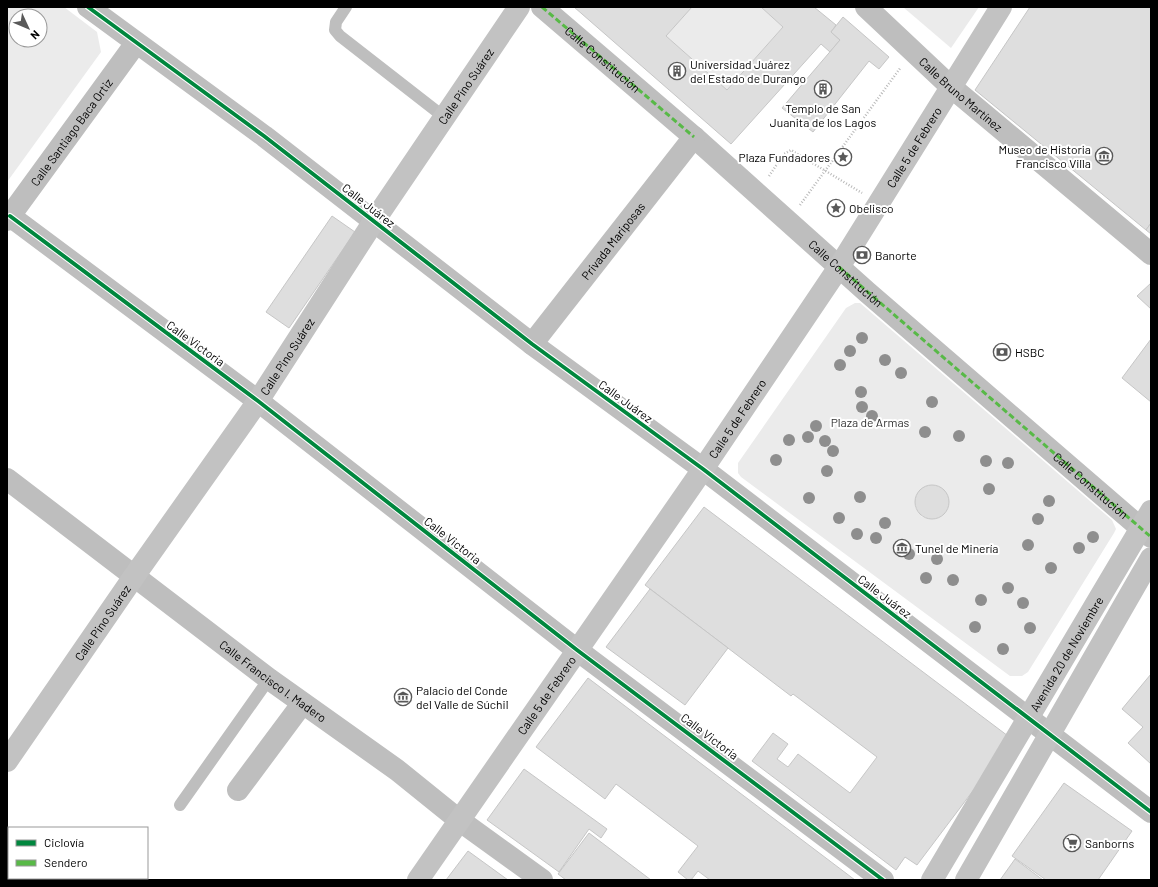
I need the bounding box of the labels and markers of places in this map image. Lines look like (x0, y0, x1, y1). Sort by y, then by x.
place label: Universidad Juárez del Estado de Durango (690, 57, 806, 85)
building icon: Universidad Juárez del Estado de Durango (667, 61, 687, 81)
building icon: Templo de San Juanita de los Lagos (813, 79, 833, 99)
place label: Templo de San Juanita de los Lagos (770, 101, 876, 129)
place label: Museo de Historia Francisco Villa (999, 142, 1091, 170)
museum icon: Museo de Historia Francisco Villa (1094, 146, 1114, 166)
place icon: Plaza Fundadores (833, 147, 853, 167)
place label: Plaza Fundadores (739, 150, 830, 164)
place icon: Obelisco (826, 198, 846, 218)
place label: Obelisco (849, 201, 894, 215)
bank icon: Banorte (852, 245, 872, 265)
place label: Banorte (875, 248, 917, 262)
bank icon: HSBC (992, 342, 1012, 362)
place label: HSBC (1015, 345, 1045, 359)
museum icon: Tunel de Minería (892, 538, 912, 558)
place label: Tunel de Minería (915, 541, 999, 555)
place label: Palacio del Conde del Valle de Súchil (416, 683, 508, 711)
museum icon: Palacio del Conde del Valle de Súchil (393, 687, 413, 707)
supermarket icon: Sanborns (1062, 833, 1082, 853)
place label: Sanborns (1085, 836, 1134, 850)

